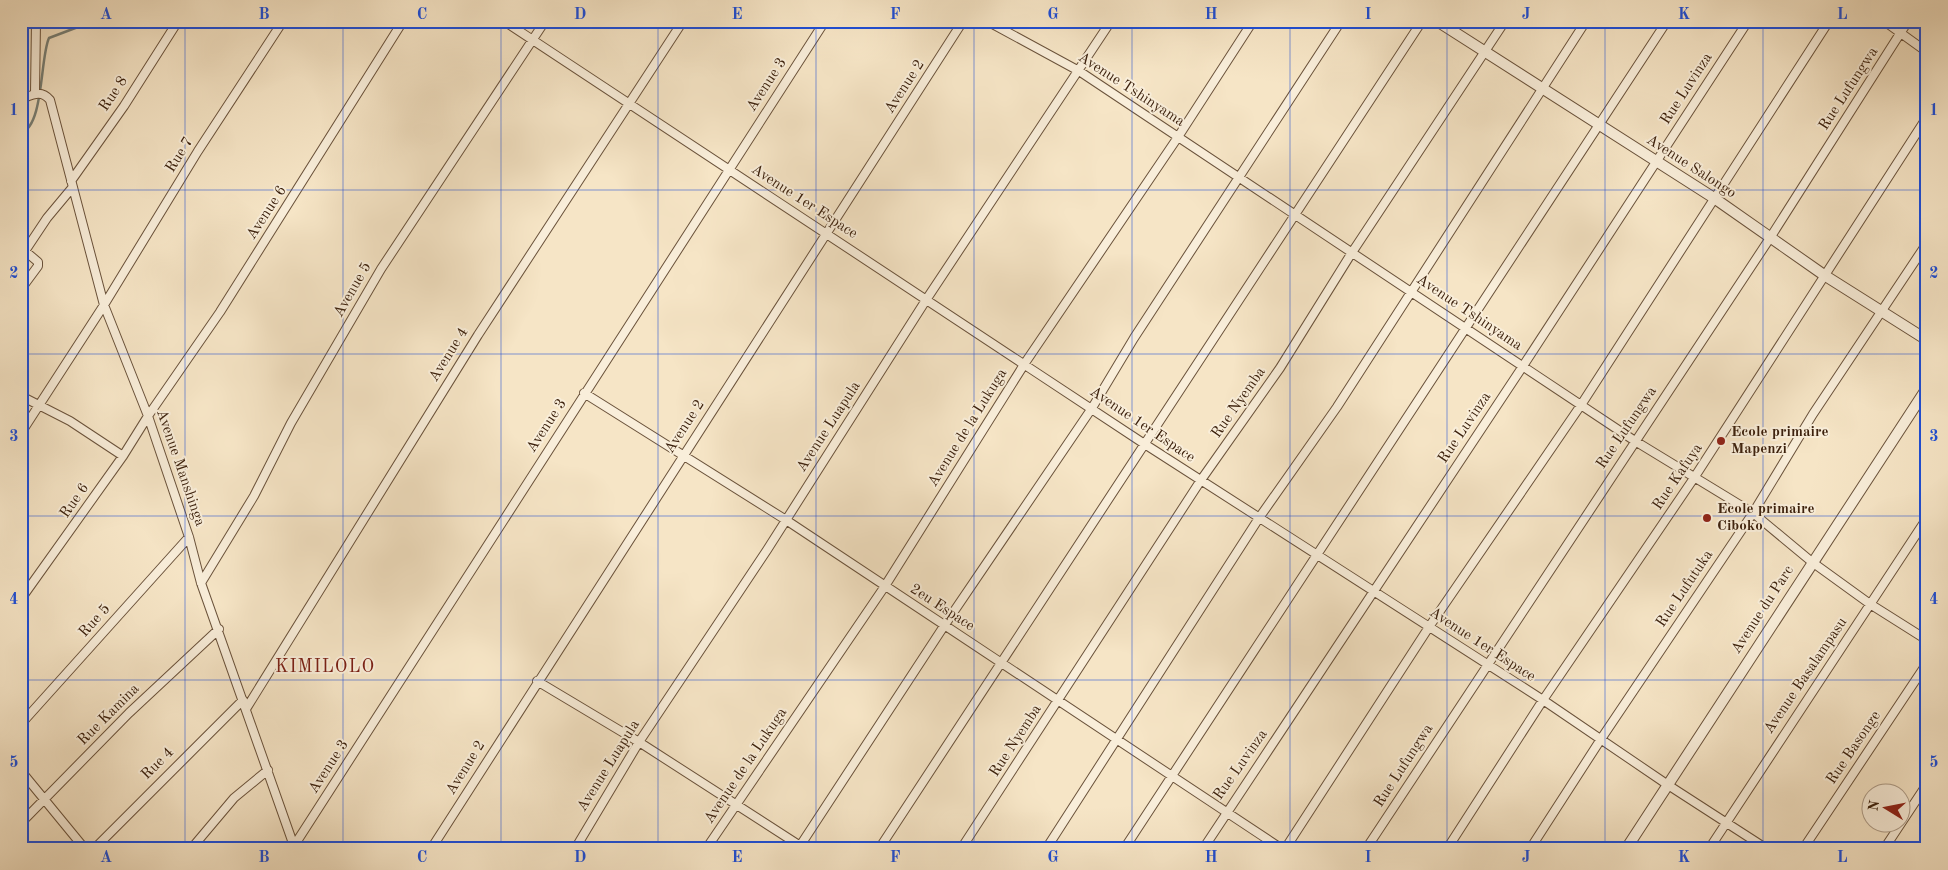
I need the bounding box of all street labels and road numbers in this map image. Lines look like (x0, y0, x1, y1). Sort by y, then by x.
street label: Rue Lufungwa (1817, 44, 1882, 133)
street label: Avenue Tshinyama (1075, 50, 1187, 130)
street label: Rue Luvinza (1658, 50, 1716, 127)
street label: Avenue 3 (744, 56, 790, 114)
street label: Avenue 2 (882, 58, 928, 116)
street label: Rue 8 (97, 74, 131, 114)
street label: Avenue Salongo (1643, 132, 1739, 202)
street label: Rue 7 (163, 135, 197, 175)
street label: Avenue 1er Espace (748, 162, 860, 242)
street label: Avenue 6 (244, 184, 290, 242)
street label: Avenue 5 (331, 260, 375, 320)
street label: Avenue Tshinyama (1414, 272, 1525, 354)
street label: Avenue 4 (427, 325, 471, 385)
street label: Rue Nyemba (1209, 364, 1269, 441)
street label: Avenue de la Lukuga (926, 366, 1011, 490)
street label: Avenue Luapula (794, 379, 864, 475)
street label: Avenue 1er Espace (1087, 384, 1197, 466)
street label: Rue Lufungwa (1594, 384, 1660, 472)
street label: Rue Luvinza (1436, 389, 1494, 466)
street label: Avenue 3 (524, 397, 570, 455)
street label: Avenue 2 (662, 398, 708, 456)
street label: Avenue Manshinga (153, 408, 207, 529)
street label: Rue Kafuya (1650, 441, 1706, 513)
street label: Rue 6 (58, 481, 92, 521)
street label: Rue Lufutuka (1654, 547, 1717, 630)
street label: Avenue du Parc (1729, 563, 1797, 657)
street label: 2eu Espace (907, 582, 977, 634)
street label: Rue 5 (77, 602, 113, 640)
street label: Avenue 1er Espace (1426, 605, 1538, 685)
street label: Avenue Basalampasu (1762, 615, 1850, 737)
street label: Rue Kamina (75, 681, 143, 749)
street label: Rue Nyemba (987, 702, 1045, 780)
street label: Avenue de la Lukuga (702, 705, 791, 826)
street label: Rue Basonge (1824, 709, 1884, 787)
street label: Avenue Luapula (575, 717, 643, 814)
street label: Rue Lufungwa (1372, 721, 1437, 810)
street label: Rue Luvinza (1211, 727, 1271, 803)
street label: Avenue 3 (306, 738, 352, 796)
street label: Avenue 2 (444, 738, 488, 798)
street label: Rue 4 (139, 745, 177, 783)

